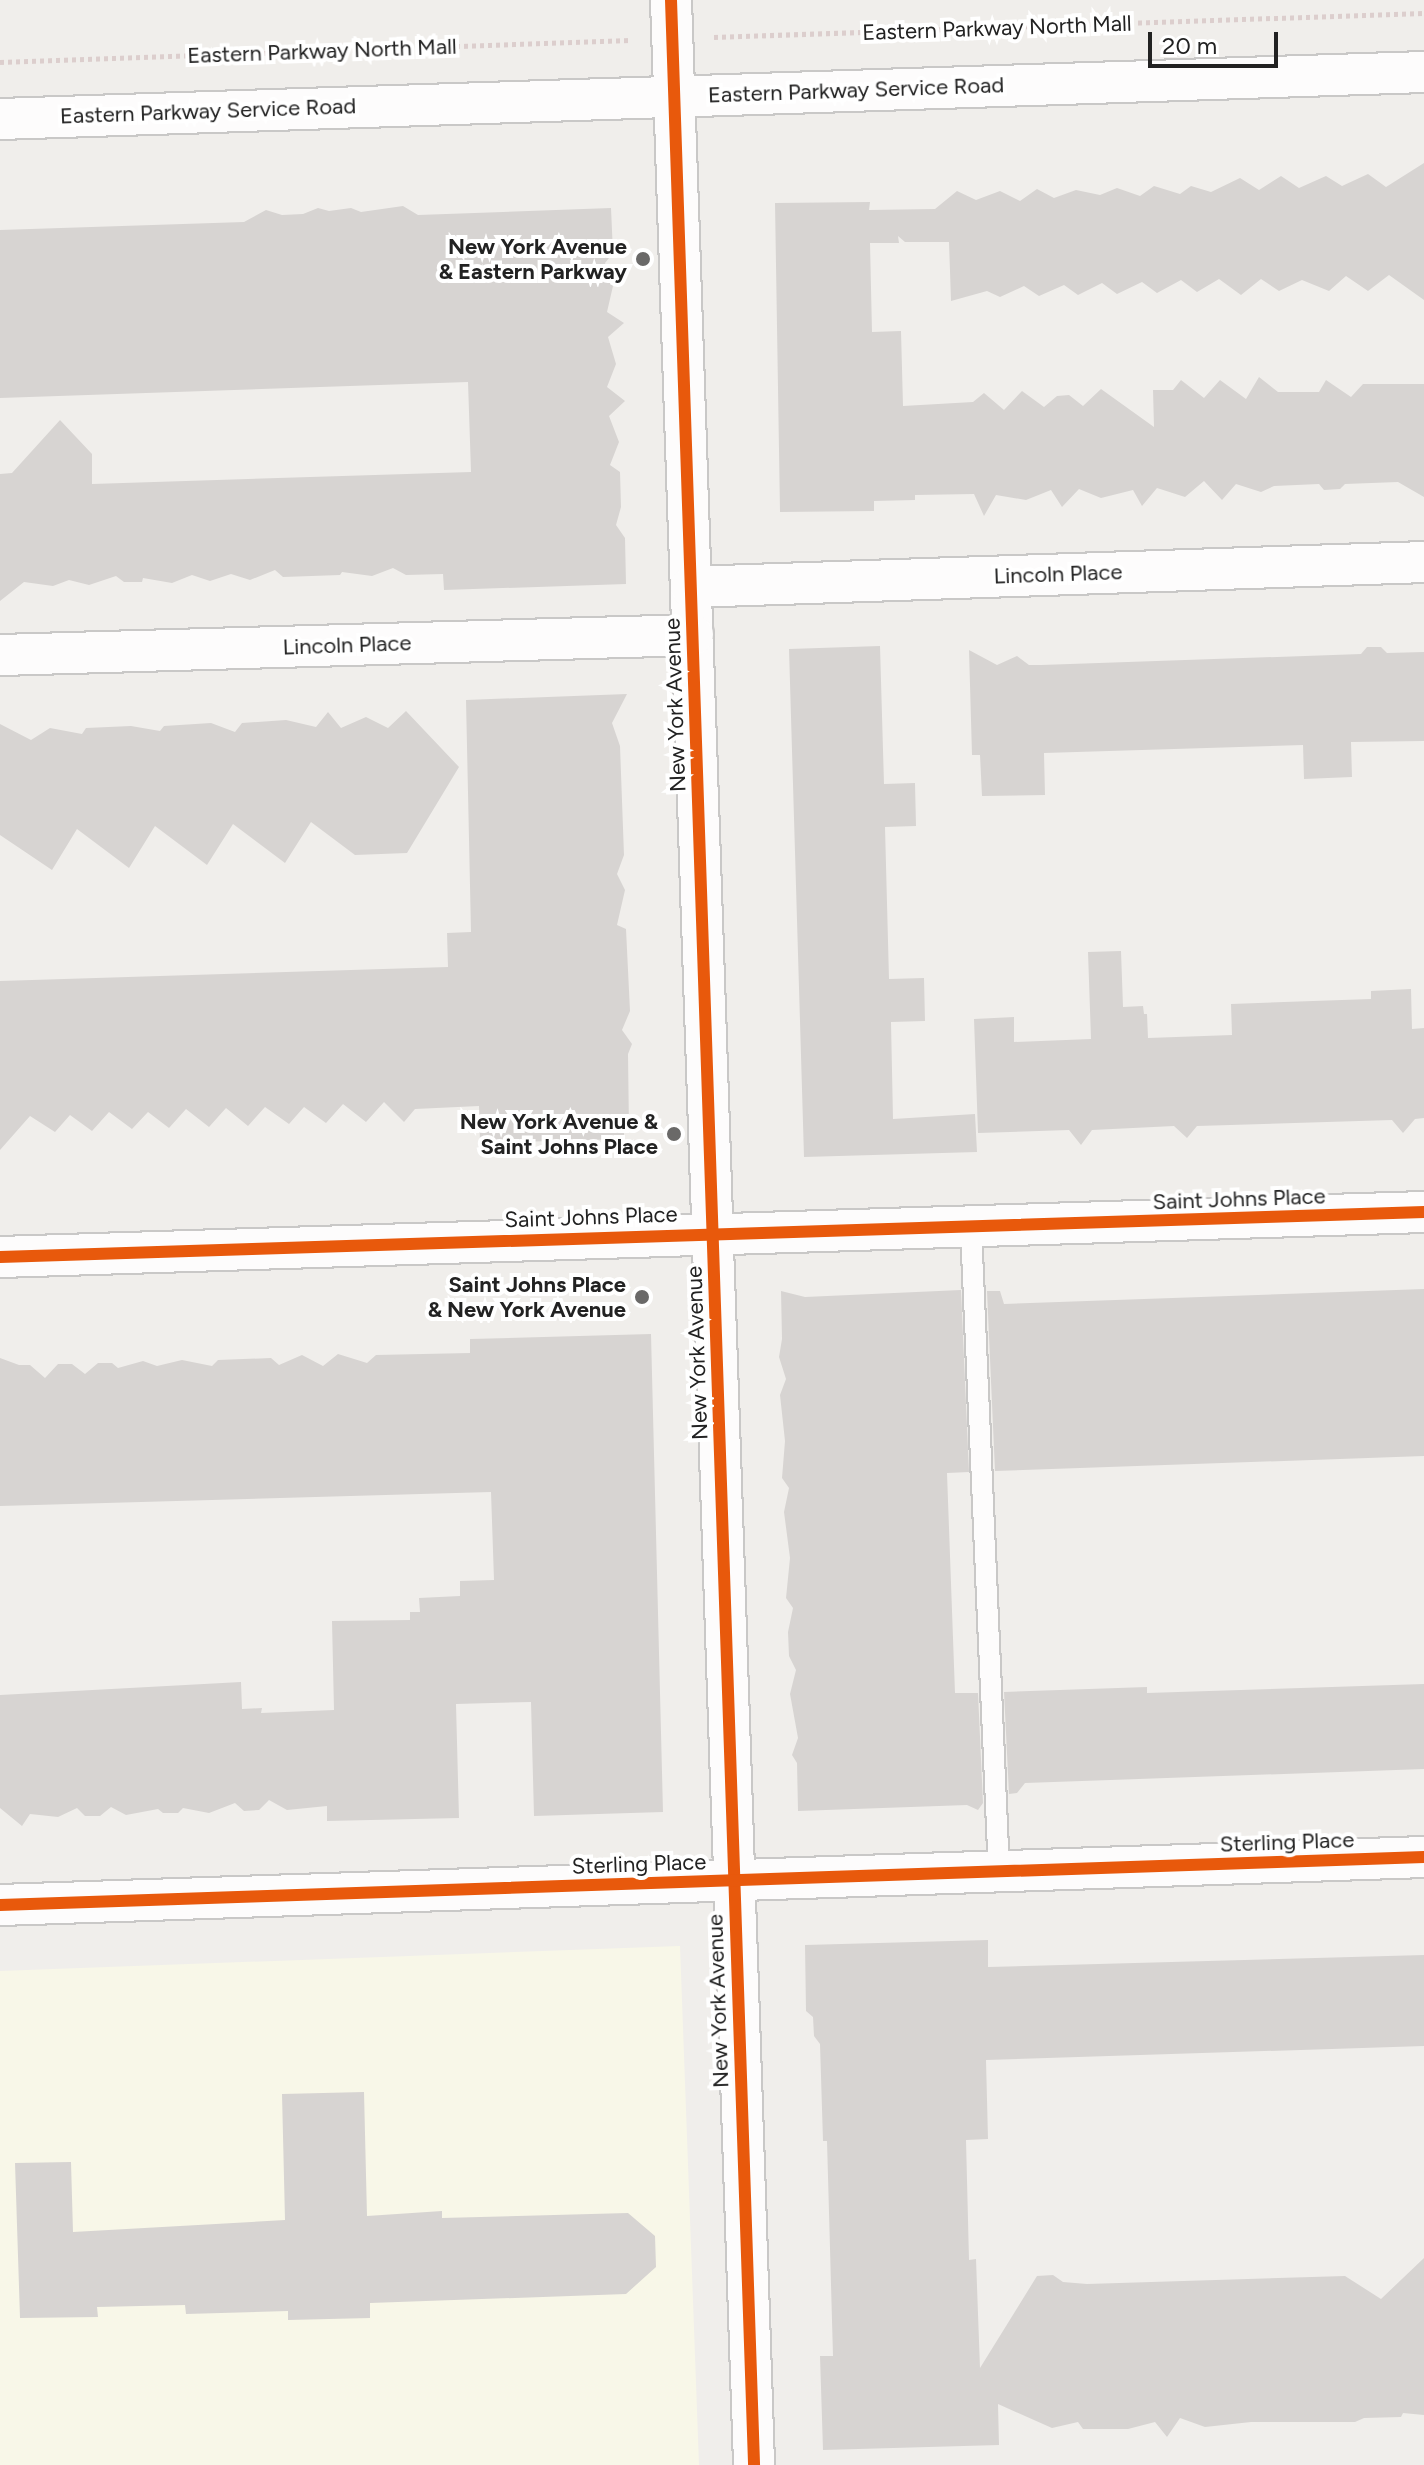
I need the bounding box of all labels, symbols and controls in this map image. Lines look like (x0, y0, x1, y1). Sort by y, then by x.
street label: Eastern Parkway North Mall (862, 10, 1132, 46)
scale bar (1152, 16, 1282, 66)
text: 20 m (1162, 31, 1217, 60)
street label: Eastern Parkway North Mall (187, 33, 457, 69)
street label: Eastern Parkway Service Road (707, 72, 1005, 108)
street label: Eastern Parkway Service Road (59, 93, 357, 129)
place label: New York Avenue & Eastern Parkway (439, 233, 627, 284)
marker: New York Avenue & Eastern Parkway (634, 250, 652, 268)
street label: Lincoln Place (993, 559, 1123, 589)
street label: New York Avenue (659, 618, 691, 792)
street label: Lincoln Place (282, 630, 412, 660)
place label: New York Avenue & Saint Johns Place (460, 1108, 658, 1160)
marker: New York Avenue & Saint Johns Place (665, 1125, 683, 1143)
street label: Saint Johns Place (1152, 1183, 1326, 1215)
street label: Saint Johns Place (504, 1201, 678, 1233)
street label: New York Avenue (681, 1266, 713, 1440)
place label: Saint Johns Place & New York Avenue (428, 1271, 626, 1322)
marker: Saint Johns Place & New York Avenue (633, 1288, 651, 1306)
street label: Sterling Place (1219, 1826, 1355, 1858)
street label: Sterling Place (571, 1848, 707, 1880)
street label: New York Avenue (702, 1914, 734, 2088)

